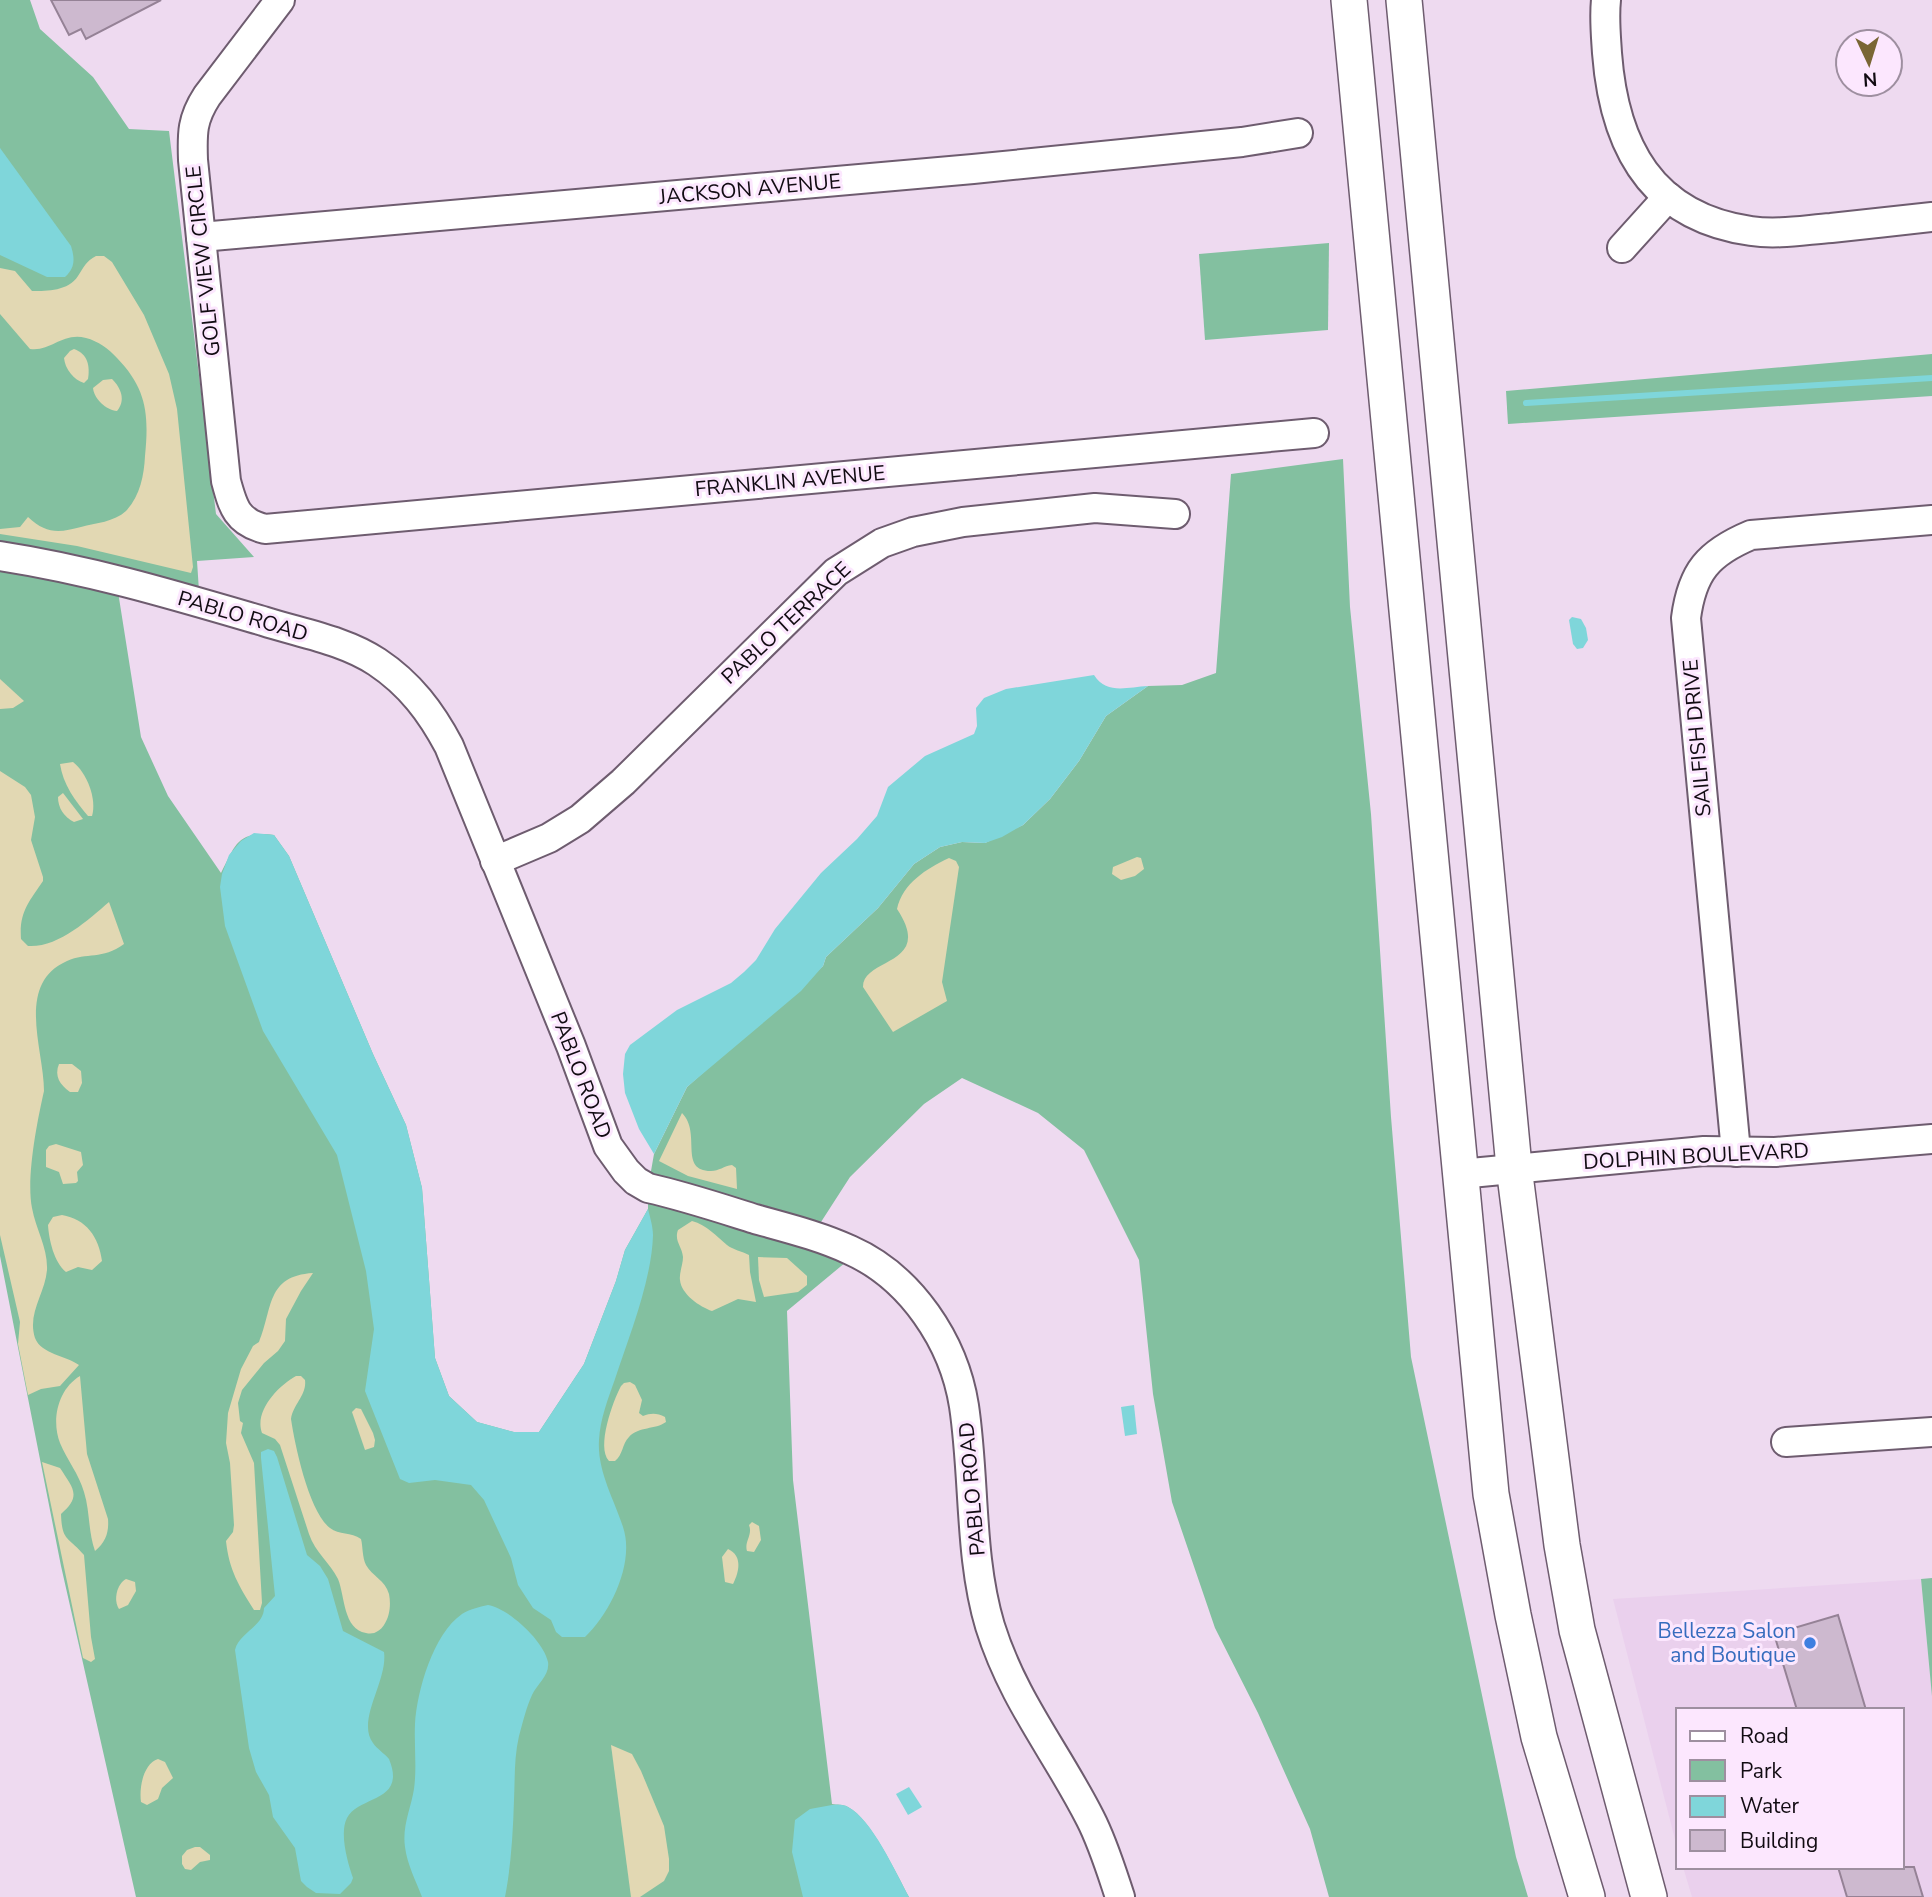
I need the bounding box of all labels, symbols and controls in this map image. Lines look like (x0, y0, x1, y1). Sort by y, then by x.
north arrow (1834, 28, 1904, 98)
text: N (1862, 65, 1878, 92)
street label: GOLF VIEW CIRCLE (179, 164, 227, 358)
street label: JACKSON AVENUE (657, 167, 842, 211)
street label: FRANKLIN AVENUE (694, 459, 886, 503)
street label: PABLO TERRACE (715, 556, 857, 690)
street label: PABLO ROAD (175, 584, 311, 648)
street label: SAILFISH DRIVE (1676, 658, 1718, 818)
street label: PABLO ROAD (544, 1007, 618, 1143)
street label: DOLPHIN BOULEVARD (1582, 1136, 1810, 1176)
street label: PABLO ROAD (952, 1421, 992, 1557)
place label: Bellezza Salon and Boutique (1658, 1617, 1796, 1669)
marker: Bellezza Salon and Boutique (1802, 1635, 1818, 1651)
legend (1676, 1708, 1904, 1869)
text: Road (1740, 1722, 1789, 1750)
text: Park (1740, 1757, 1782, 1785)
text: Water (1740, 1792, 1799, 1820)
text: Building (1740, 1827, 1818, 1855)

